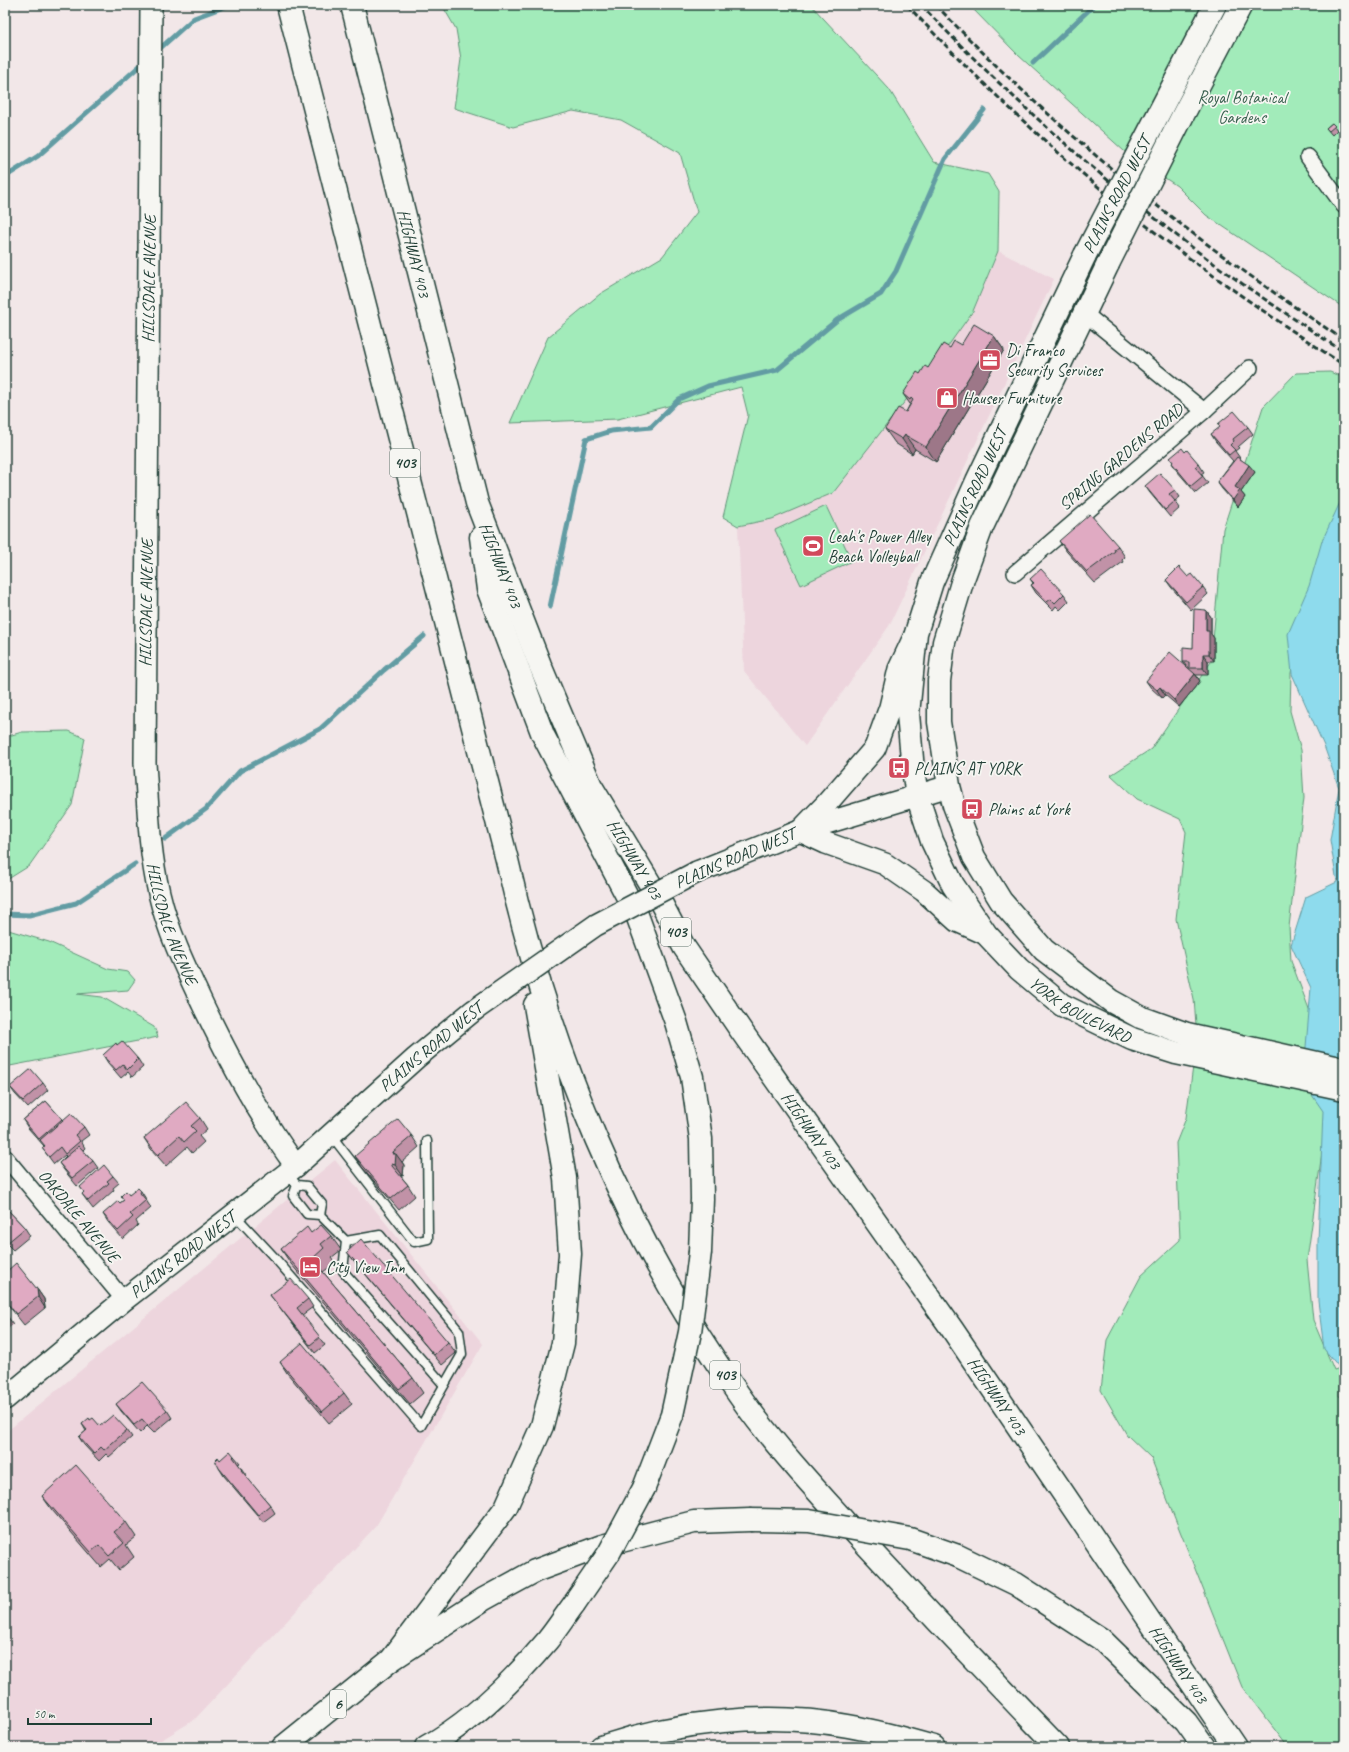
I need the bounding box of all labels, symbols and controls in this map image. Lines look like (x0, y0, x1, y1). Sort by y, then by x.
park label: Royal Botanical Gardens (1198, 87, 1290, 128)
street label: PLAINS ROAD WEST (1077, 129, 1157, 257)
street label: HIGHWAY 403 (393, 207, 436, 301)
street label: HILLSDALE AVENUE (137, 213, 161, 343)
place label: Di Franco Security Services (1006, 340, 1104, 381)
office icon: Di Franco Security Services (977, 347, 1003, 373)
shop icon: Hauser Furniture (934, 385, 960, 411)
place label: Hauser Furniture (962, 388, 1063, 409)
street label: SPRING GARDENS ROAD (1055, 397, 1189, 515)
street label: PLAINS ROAD WEST (938, 420, 1013, 550)
road number: 403 (390, 449, 420, 477)
street label: HIGHWAY 403 (475, 519, 528, 612)
place label: Leah's Power Alley Beach Volleyball (828, 526, 932, 567)
sports icon: Leah's Power Alley Beach Volleyball (800, 533, 826, 559)
street label: HILLSDALE AVENUE (134, 537, 158, 667)
bus stop icon: PLAINS AT YORK (886, 755, 912, 781)
place label: PLAINS AT YORK (914, 758, 1023, 779)
bus stop icon: Plains at York (959, 796, 985, 822)
place label: Plains at York (988, 799, 1071, 820)
street label: HIGHWAY 403 (603, 815, 668, 904)
street label: PLAINS ROAD WEST (672, 822, 802, 893)
street label: HILLSDALE AVENUE (143, 861, 203, 990)
road number: 403 (661, 918, 691, 946)
street label: YORK BOULEVARD (1025, 972, 1135, 1048)
street label: PLAINS ROAD WEST (375, 995, 490, 1096)
street label: HIGHWAY 403 (777, 1088, 847, 1174)
street label: OAKDALE AVENUE (34, 1165, 126, 1269)
street label: PLAINS ROAD WEST (125, 1204, 243, 1302)
hotel icon: City View Inn (297, 1254, 323, 1280)
place label: City View Inn (326, 1257, 405, 1278)
street label: HIGHWAY 403 (963, 1353, 1032, 1440)
road number: 403 (710, 1361, 740, 1389)
street label: HIGHWAY 403 (1145, 1621, 1214, 1708)
road number: 6 (330, 1690, 346, 1718)
scale bar (28, 1700, 151, 1726)
text: 50 m (34, 1706, 56, 1722)

